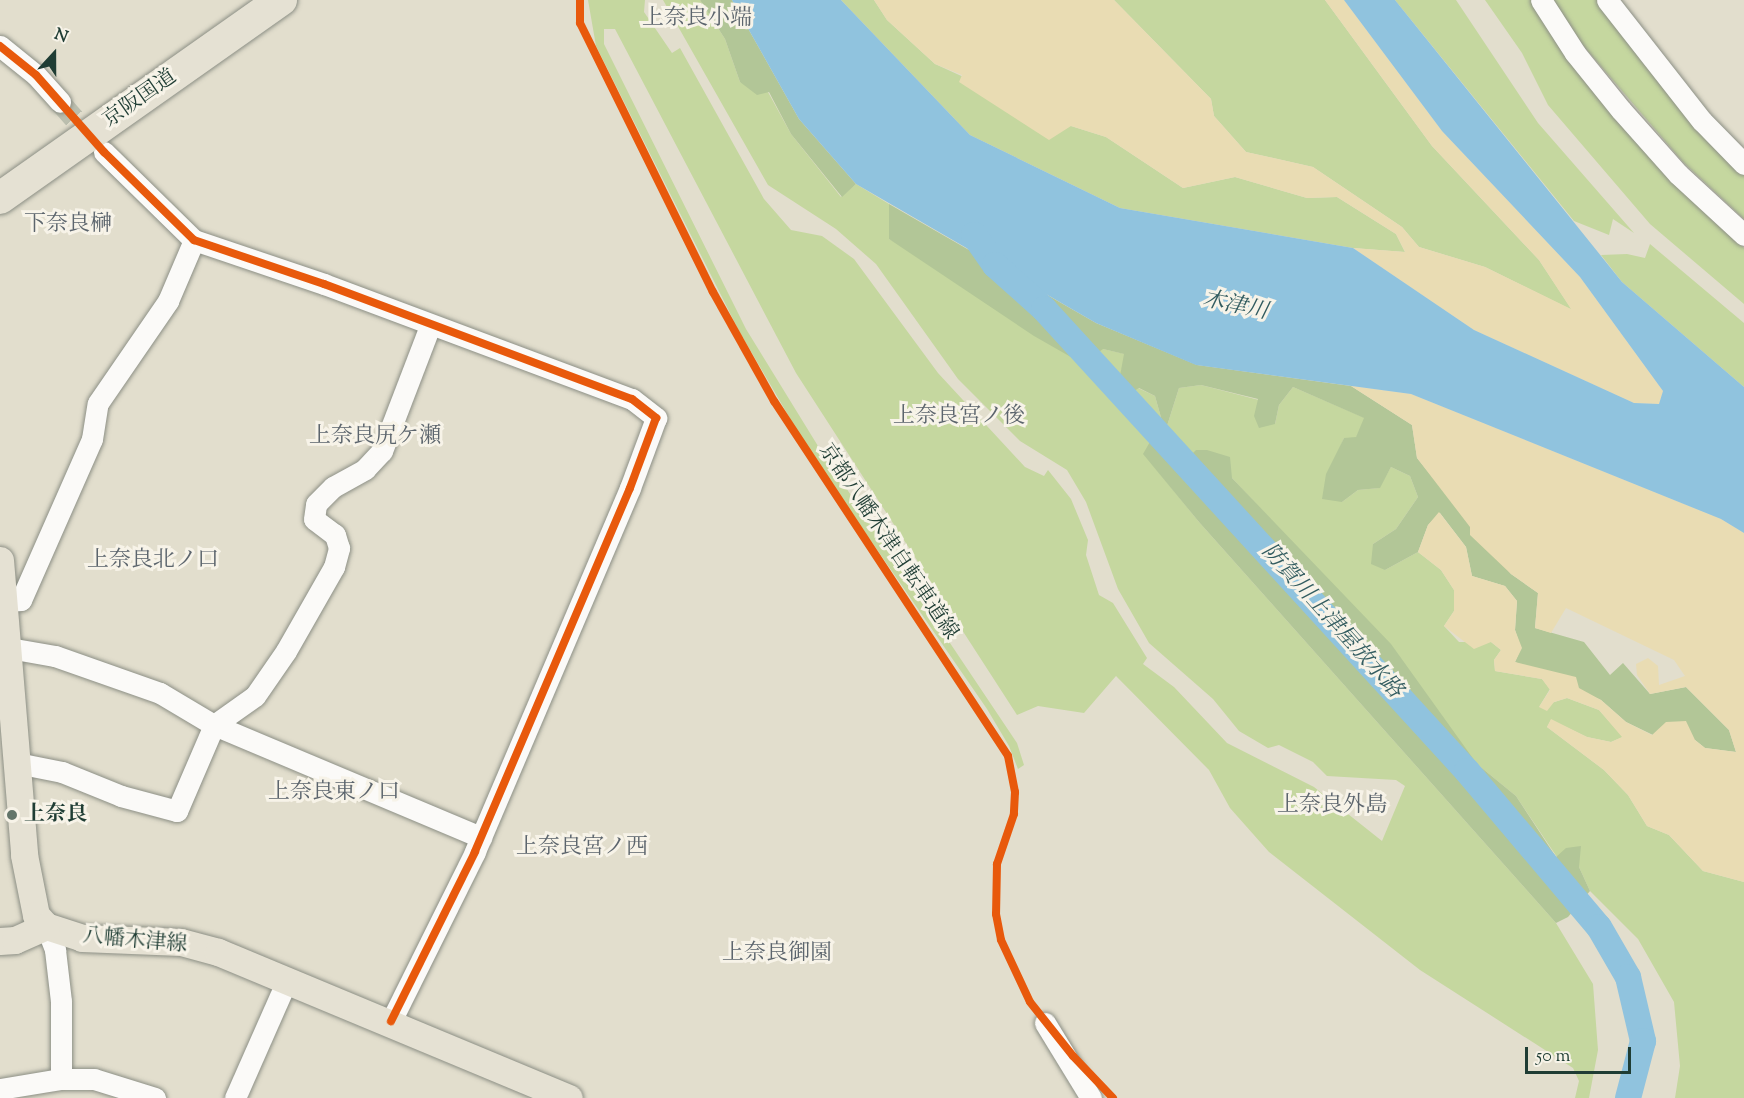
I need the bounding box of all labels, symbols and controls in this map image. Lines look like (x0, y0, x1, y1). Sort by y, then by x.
district label: 上奈良小端 (642, 7, 752, 33)
north arrow (24, 24, 84, 84)
text: N (51, 24, 71, 50)
street label: 京阪国道 (98, 65, 182, 133)
district label: 下奈良榊 (24, 213, 112, 239)
water label: 木津川 (1200, 287, 1270, 327)
district label: 上奈良宮ノ後 (893, 405, 1025, 431)
district label: 上奈良尻ケ瀬 (309, 425, 441, 451)
street label: 京都八幡木津自転車道線 (813, 439, 963, 645)
water label: 防賀川上津屋放水路 (1255, 540, 1407, 704)
district label: 上奈良北ノ口 (87, 549, 219, 575)
district label: 上奈良東ノ口 (268, 781, 400, 807)
district label: 上奈良外島 (1277, 794, 1387, 820)
place label: 上奈良 (24, 802, 87, 828)
marker: 上奈良 (5, 808, 19, 822)
district label: 上奈良宮ノ西 (516, 836, 648, 862)
street label: 八幡木津線 (82, 924, 188, 958)
district label: 上奈良御園 (722, 942, 832, 968)
scale bar (1528, 1035, 1634, 1073)
text: 50 m (1536, 1044, 1570, 1070)

